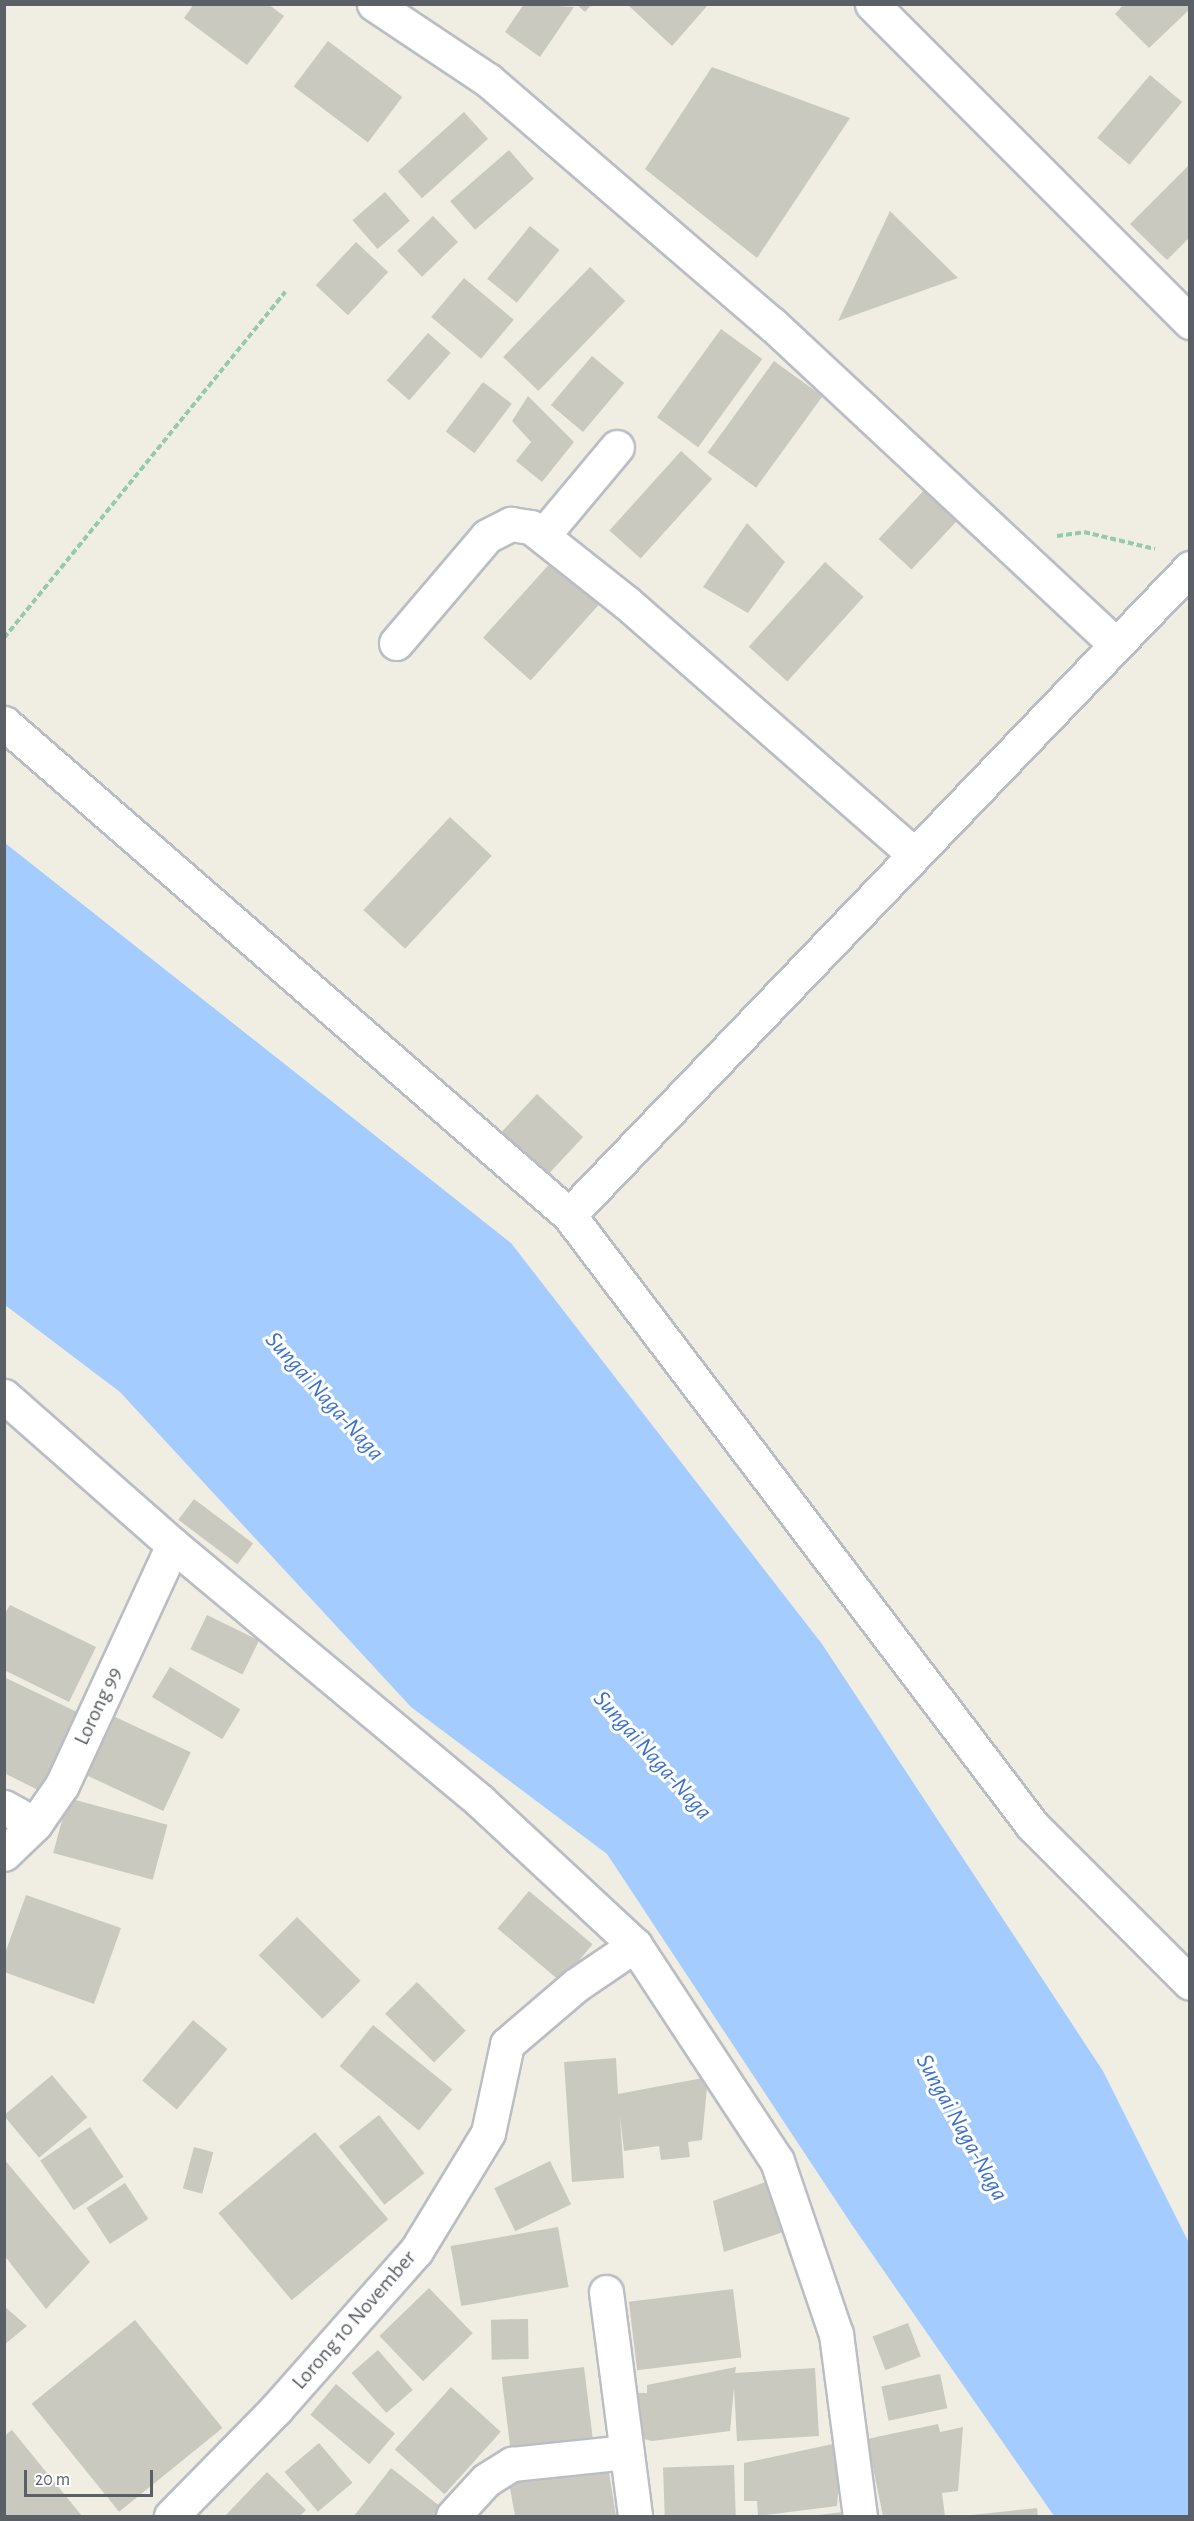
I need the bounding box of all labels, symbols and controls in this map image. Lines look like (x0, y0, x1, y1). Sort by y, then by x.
water label: Sungai Naga-Naga (259, 1327, 389, 1467)
street label: Lorong 99 (68, 1663, 128, 1749)
water label: Sungai Naga-Naga (587, 1686, 717, 1826)
water label: Sungai Naga-Naga (909, 2049, 1013, 2207)
street label: Lorong 10 November (286, 2245, 422, 2395)
scale bar (27, 2458, 156, 2496)
text: 20 m (35, 2471, 70, 2489)

